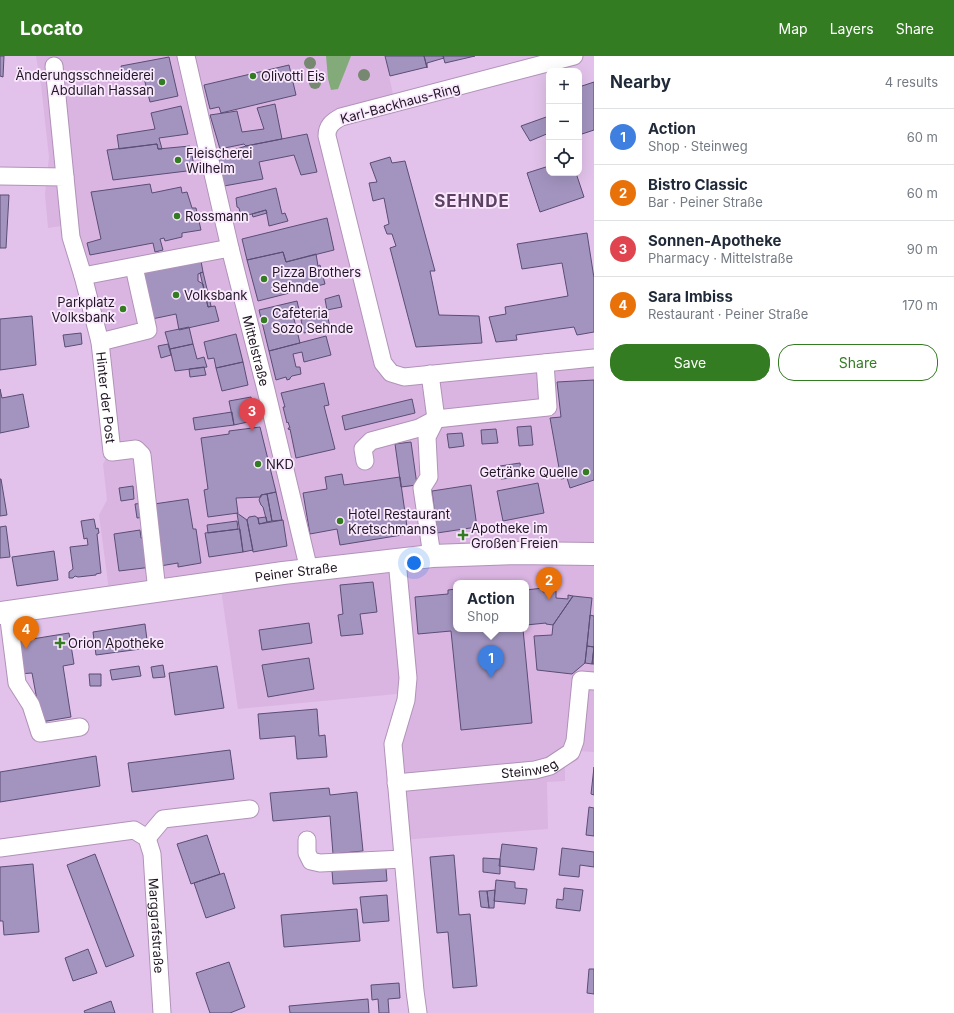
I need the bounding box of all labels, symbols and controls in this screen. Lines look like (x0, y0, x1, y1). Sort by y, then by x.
text: Locato (20, 17, 83, 40)
text: Map (779, 20, 808, 37)
text: Layers (830, 20, 874, 37)
text: Share (896, 20, 934, 37)
place label: Änderungsschneiderei Abdullah Hassan (15, 67, 154, 98)
place label: Olivotti Eis (261, 68, 325, 84)
map controls (546, 68, 582, 176)
button: + (546, 68, 582, 104)
marker: Olivotti Eis (248, 71, 258, 81)
text: Nearby (610, 72, 671, 92)
text: 4 results (885, 74, 938, 90)
marker: Änderungsschneiderei Abdullah Hassan (157, 77, 167, 87)
street label: Karl-Backhaus-Ring (338, 79, 462, 127)
button: − (546, 104, 582, 140)
text: Action (648, 119, 696, 138)
text: 1 (620, 129, 626, 145)
text: 60 m (907, 129, 938, 145)
text: Shop · Steinweg (648, 138, 748, 154)
button: locate (546, 140, 582, 176)
place label: Fleischerei Wilhelm (186, 145, 253, 176)
marker: Fleischerei Wilhelm (173, 155, 183, 165)
text: Bistro Classic (648, 175, 748, 194)
text: 2 (619, 185, 627, 201)
text: 60 m (907, 185, 938, 201)
district label: SEHNDE (434, 191, 510, 211)
text: Bar · Peiner Straße (648, 194, 763, 210)
place label: Rossmann (185, 208, 249, 224)
marker: Rossmann (172, 211, 182, 221)
text: Sonnen-Apotheke (648, 231, 781, 250)
text: 3 (619, 241, 627, 257)
text: 90 m (907, 241, 938, 257)
text: Pharmacy · Mittelstraße (648, 250, 793, 266)
place label: Pizza Brothers Sehnde (272, 264, 361, 295)
marker: Pizza Brothers Sehnde (259, 274, 269, 284)
place label: Volksbank (184, 287, 247, 303)
text: Sara Imbiss (648, 287, 733, 306)
marker: Volksbank (171, 290, 181, 300)
place label: Parkplatz Volksbank (52, 294, 115, 325)
text: 4 (619, 297, 627, 313)
text: 170 m (902, 297, 938, 313)
marker: Parkplatz Volksbank (118, 304, 128, 314)
place label: Cafeteria Sozo Sehnde (272, 305, 353, 336)
text: Restaurant · Peiner Straße (648, 306, 808, 322)
street label: Mittelstraße (239, 314, 273, 388)
marker: Cafeteria Sozo Sehnde (259, 315, 269, 325)
button: Save (610, 344, 770, 381)
button: Share (778, 344, 938, 381)
street label: Hinter der Post (93, 351, 119, 444)
pin: 3 (239, 398, 265, 431)
place label: NKD (266, 456, 294, 472)
marker: NKD (253, 459, 263, 469)
place label: Getränke Quelle (479, 464, 578, 480)
marker: Getränke Quelle (581, 467, 591, 477)
place label: Hotel Restaurant Kretschmanns (348, 506, 450, 537)
marker: Hotel Restaurant Kretschmanns (335, 516, 345, 526)
place label: Apotheke im Großen Freien (471, 520, 558, 551)
marker: Apotheke im Großen Freien (458, 530, 468, 540)
your location (404, 553, 424, 573)
street label: Peiner Straße (254, 559, 338, 585)
pin: 2 (536, 567, 562, 600)
popup (453, 580, 529, 632)
text: Action (467, 589, 515, 608)
text: Shop (467, 608, 499, 624)
pin: 4 (13, 616, 39, 649)
place label: Orion Apotheke (68, 635, 164, 651)
marker: Orion Apotheke (55, 638, 65, 648)
pin: 1 (478, 645, 504, 678)
street label: Steinweg (500, 755, 561, 781)
street label: Marggrafstraße (146, 878, 167, 974)

